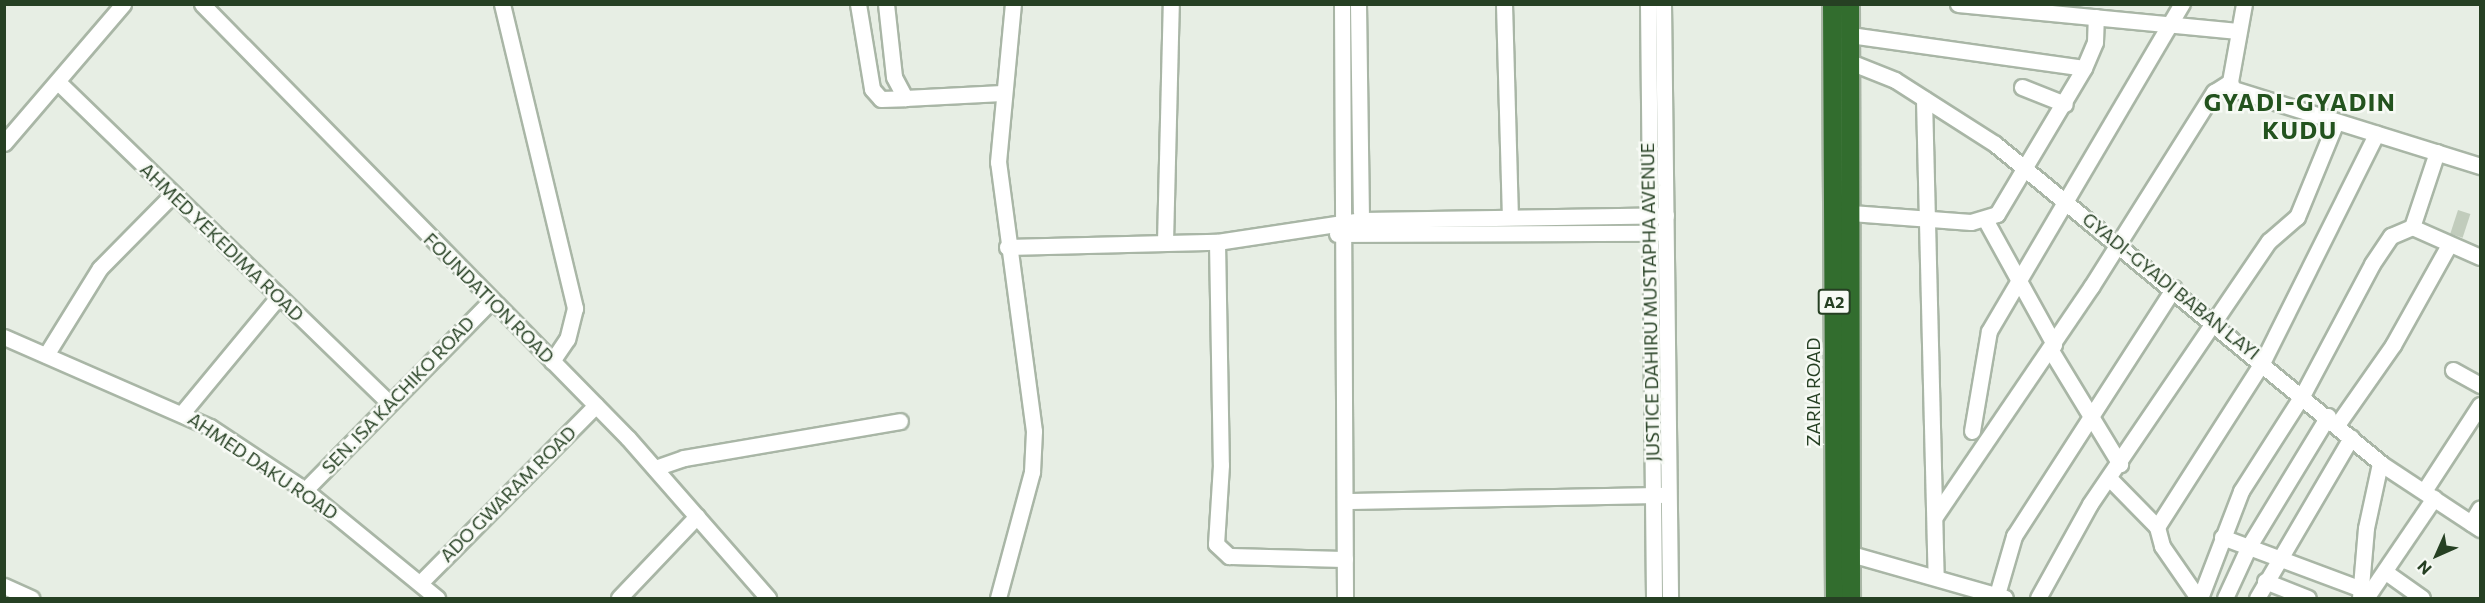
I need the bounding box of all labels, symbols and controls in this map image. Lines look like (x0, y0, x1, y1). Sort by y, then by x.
district label: GYADI-GYADIN KUDU (2204, 88, 2396, 144)
street label: JUSTICE DAHIRU MUSTAPHA AVENUE (1636, 142, 1664, 462)
street label: AHMED YEKEDIMA ROAD (136, 158, 308, 326)
street label: GYADI-GYADI BABAN LAYI (2078, 208, 2264, 364)
street label: FOUNDATION ROAD (419, 228, 559, 368)
road number: A2 (1818, 289, 1850, 315)
street label: SEN. ISA KACHIKO ROAD (317, 312, 479, 478)
street label: ZARIA ROAD (1802, 337, 1824, 447)
street label: AHMED DAKU ROAD (184, 408, 342, 524)
street label: ADO GWARAM ROAD (436, 422, 580, 566)
north arrow (2407, 525, 2467, 585)
text: N (2413, 557, 2435, 579)

